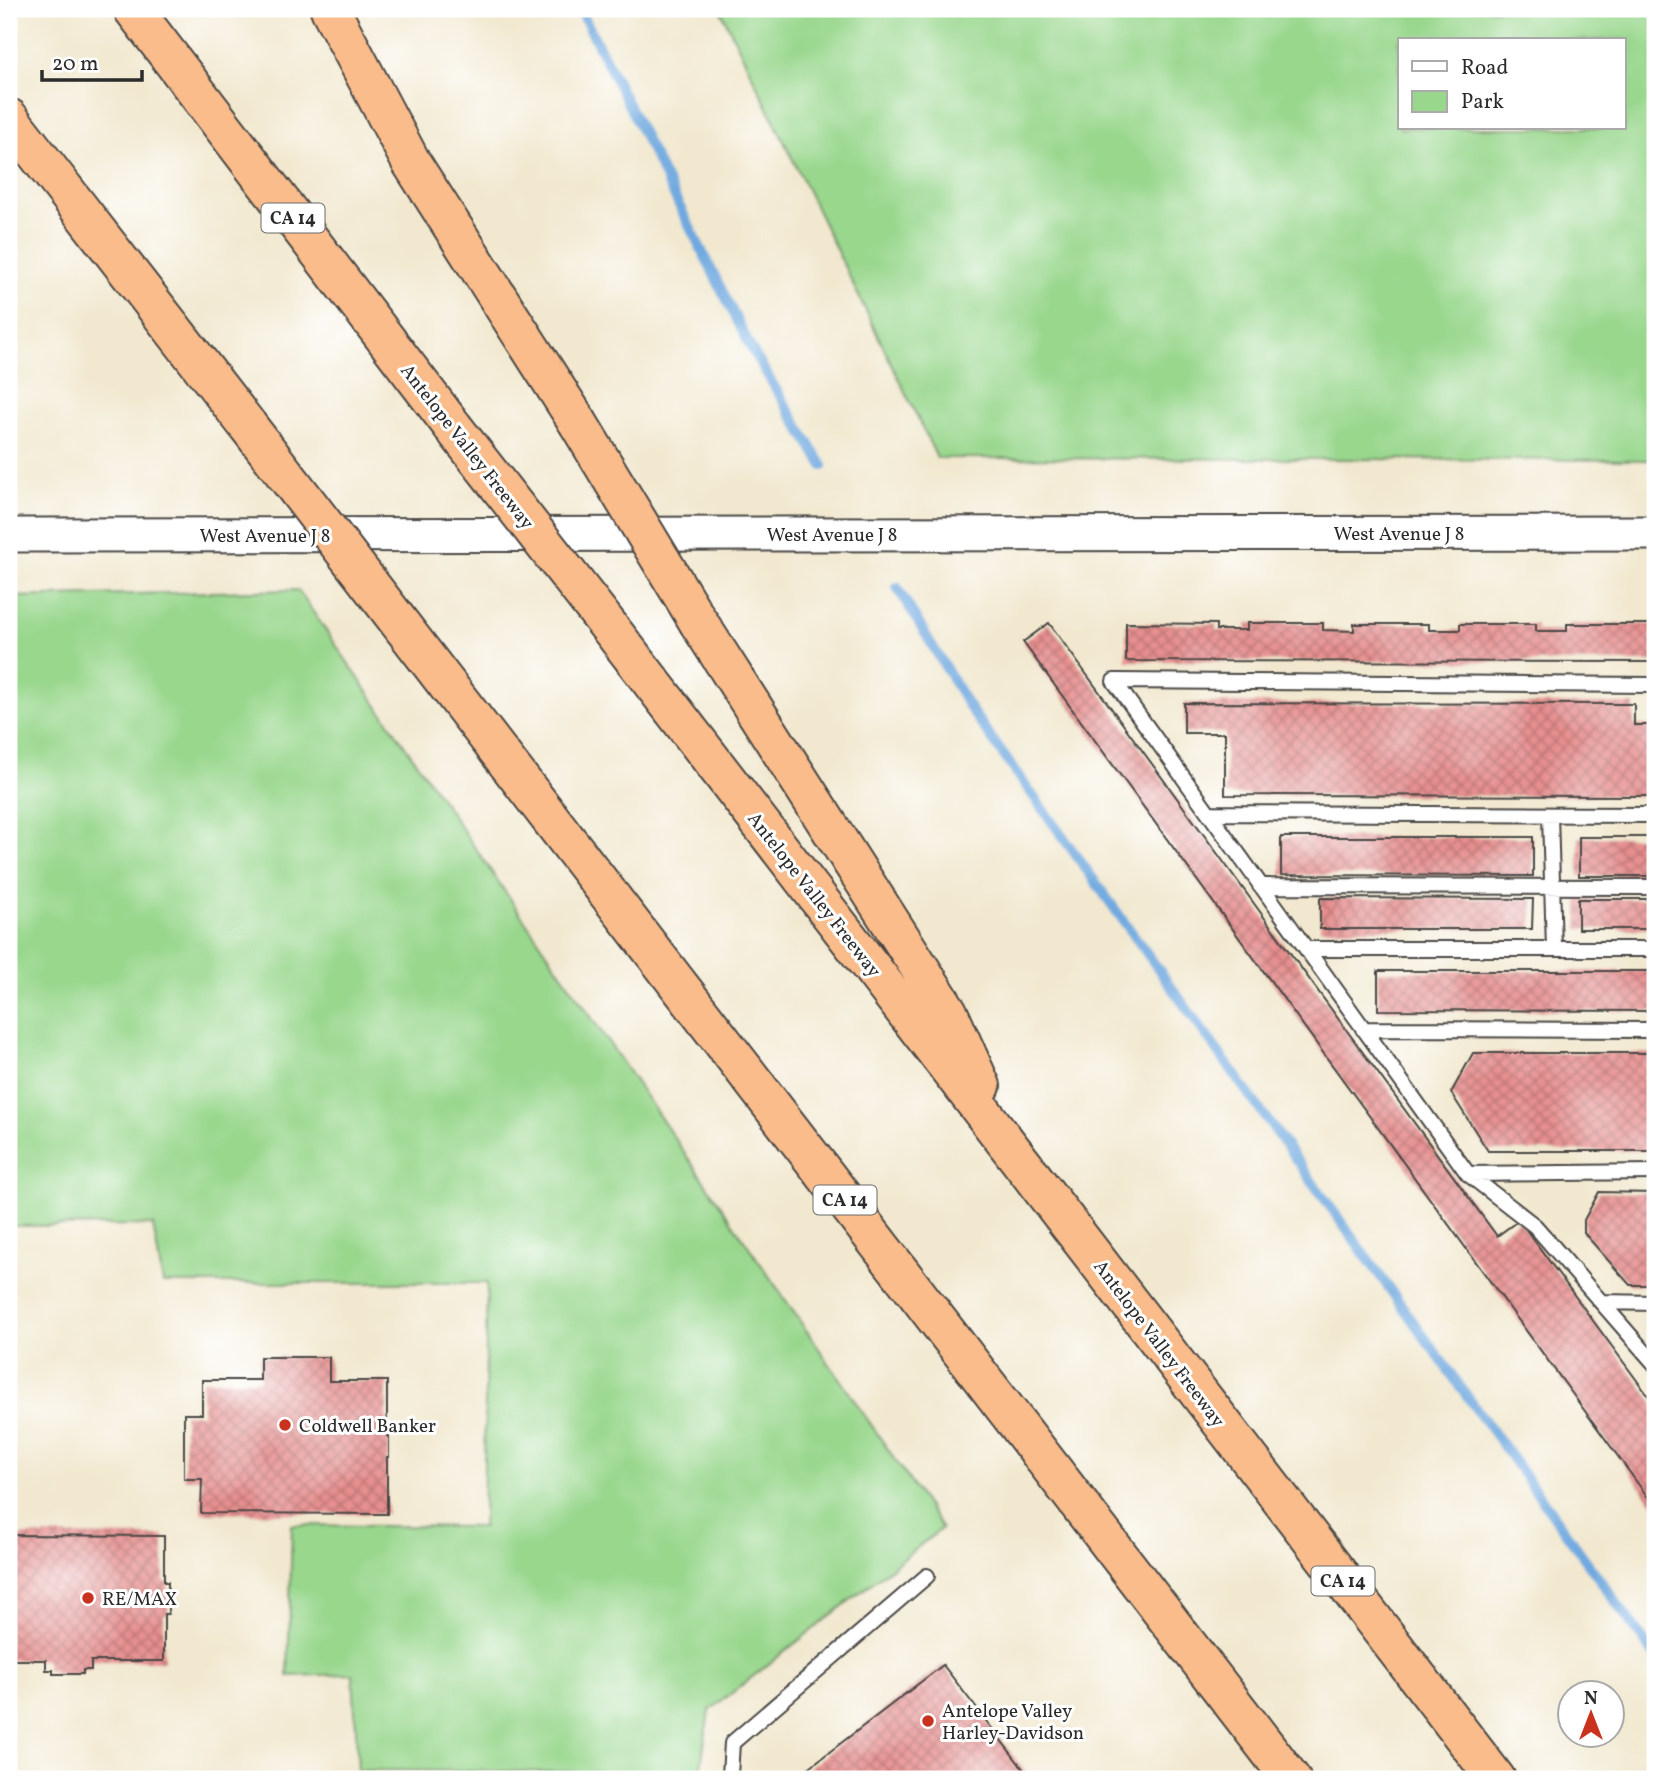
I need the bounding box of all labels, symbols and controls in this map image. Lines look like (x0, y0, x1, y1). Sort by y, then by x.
scale bar (42, 38, 142, 82)
legend (1398, 38, 1626, 130)
text: 20 m (52, 50, 98, 79)
text: Road (1461, 54, 1508, 83)
text: Park (1461, 88, 1504, 117)
road number: CA 14 (262, 204, 324, 232)
street label: Antelope Valley Freeway (394, 359, 539, 535)
street label: West Avenue J 8 (1334, 522, 1464, 548)
street label: West Avenue J 8 (767, 523, 897, 549)
street label: West Avenue J 8 (200, 524, 330, 550)
street label: Antelope Valley Freeway (741, 807, 886, 983)
road number: CA 14 (814, 1185, 876, 1214)
street label: Antelope Valley Freeway (1087, 1255, 1230, 1433)
place label: Coldwell Banker (299, 1414, 436, 1440)
marker: Coldwell Banker (277, 1417, 293, 1433)
road number: CA 14 (1312, 1566, 1374, 1596)
place label: RE/MAX (102, 1587, 177, 1613)
marker: RE/MAX (80, 1590, 96, 1606)
north arrow (1556, 1680, 1626, 1750)
text: N (1584, 1686, 1598, 1712)
place label: Antelope Valley Harley-Davidson (942, 1699, 1084, 1747)
marker: Antelope Valley Harley-Davidson (920, 1713, 936, 1729)

